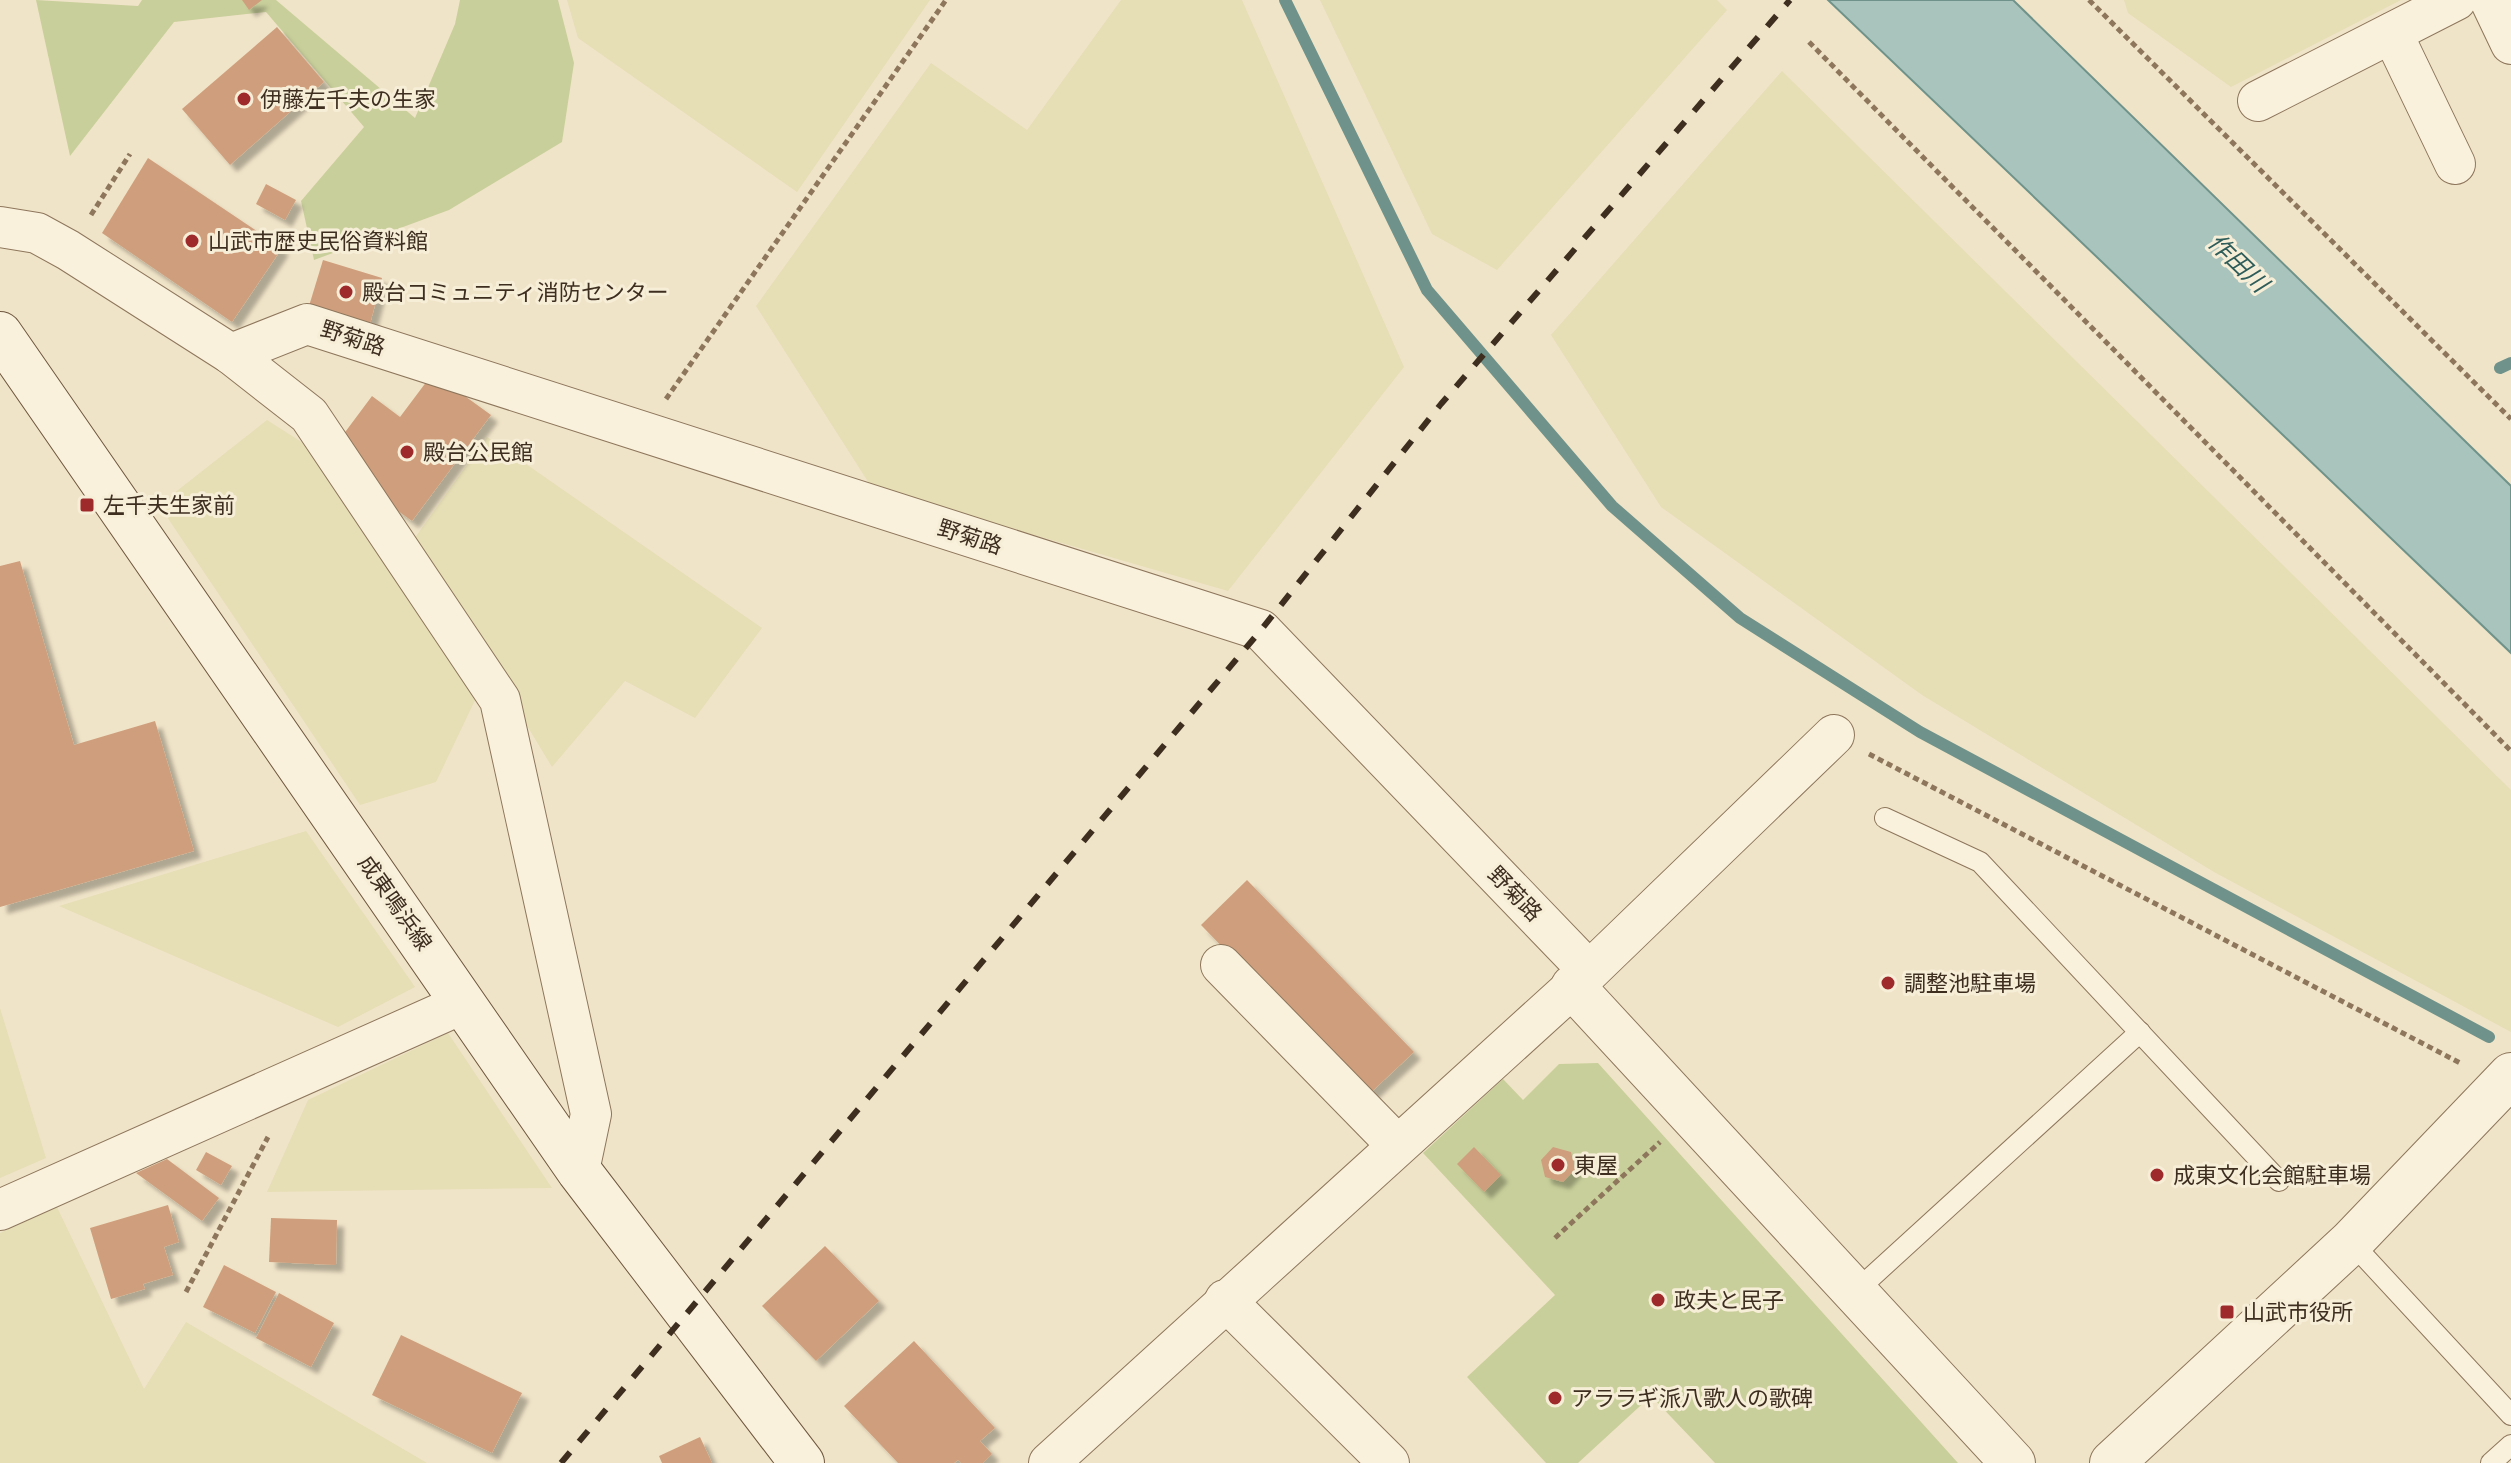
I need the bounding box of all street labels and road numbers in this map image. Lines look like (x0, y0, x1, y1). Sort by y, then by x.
street label: 野菊路 (317, 315, 389, 361)
street label: 野菊路 (934, 514, 1006, 560)
street label: 成東鳴浜線 (352, 850, 438, 956)
street label: 野菊路 (1482, 861, 1548, 927)

